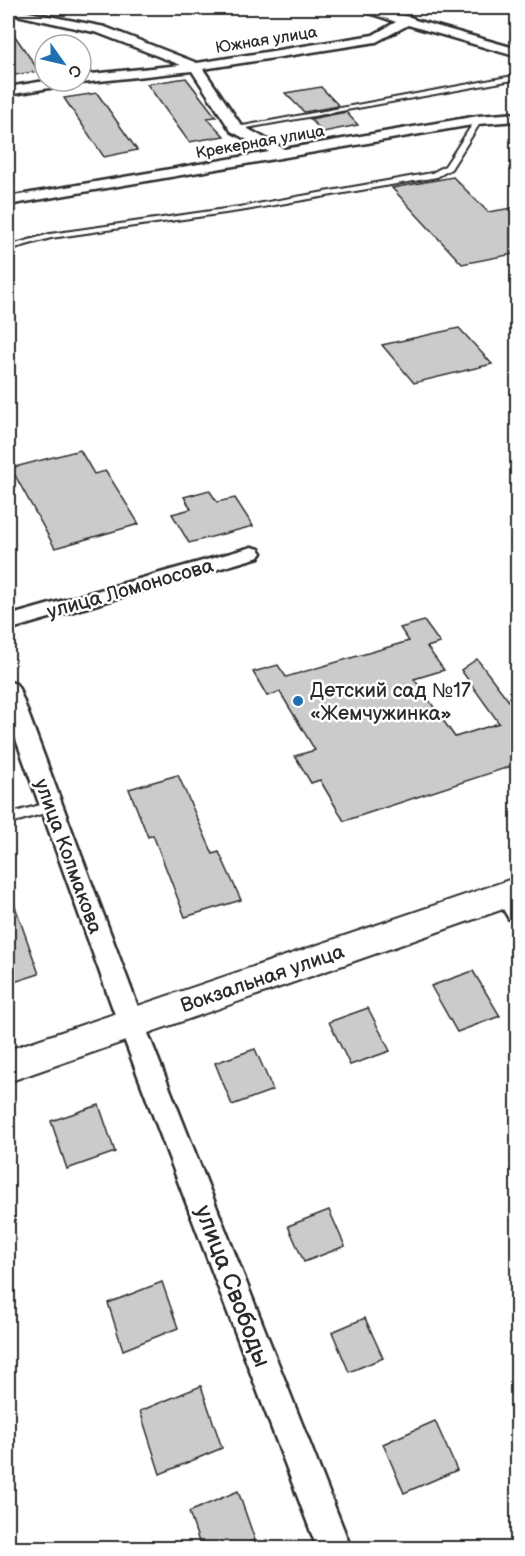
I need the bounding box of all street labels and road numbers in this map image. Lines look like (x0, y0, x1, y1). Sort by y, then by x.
street label: Южная улица (214, 23, 319, 58)
street label: Крекерная улица (194, 122, 327, 163)
street label: улица Ломоносова (44, 554, 216, 624)
street label: улица Колмакова (29, 776, 107, 937)
street label: Вокзальная улица (177, 940, 347, 1018)
street label: улица Свободы (188, 1201, 277, 1371)

